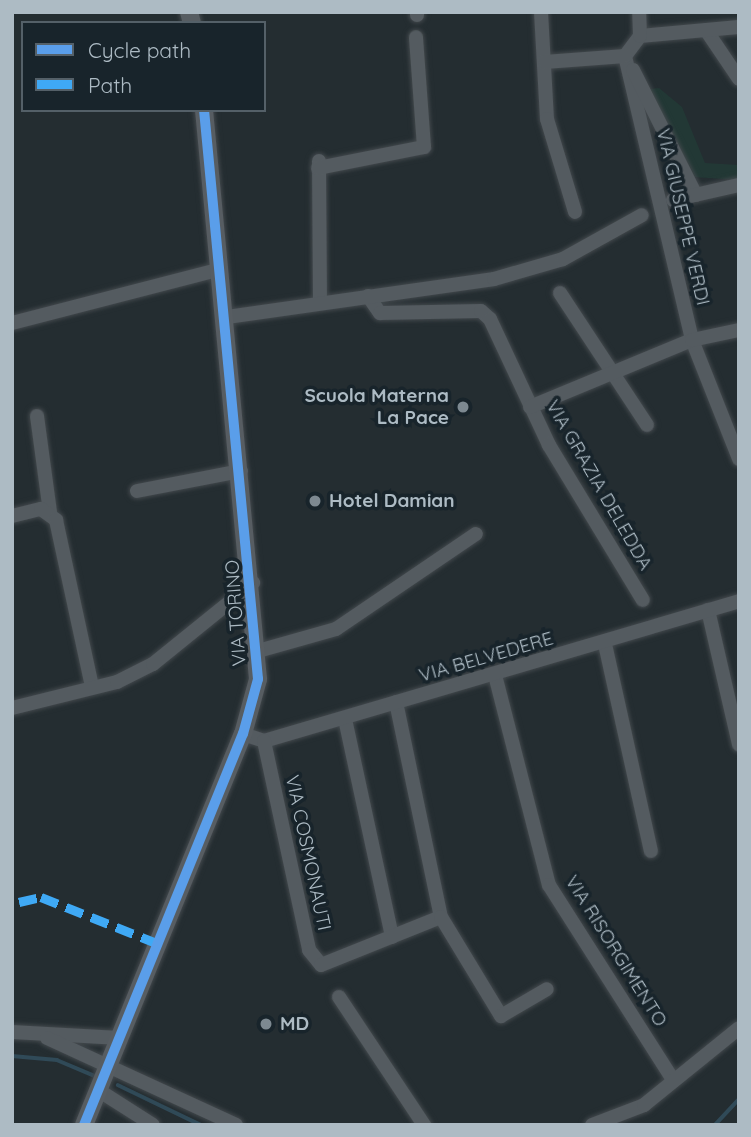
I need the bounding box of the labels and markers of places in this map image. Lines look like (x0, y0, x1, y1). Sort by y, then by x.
place label: Scuola Materna La Pace (305, 385, 449, 429)
marker: Scuola Materna La Pace (455, 399, 471, 415)
place label: Hotel Damian (329, 490, 455, 512)
marker: Hotel Damian (307, 493, 323, 509)
place label: MD (280, 1013, 309, 1035)
marker: MD (258, 1016, 274, 1032)

